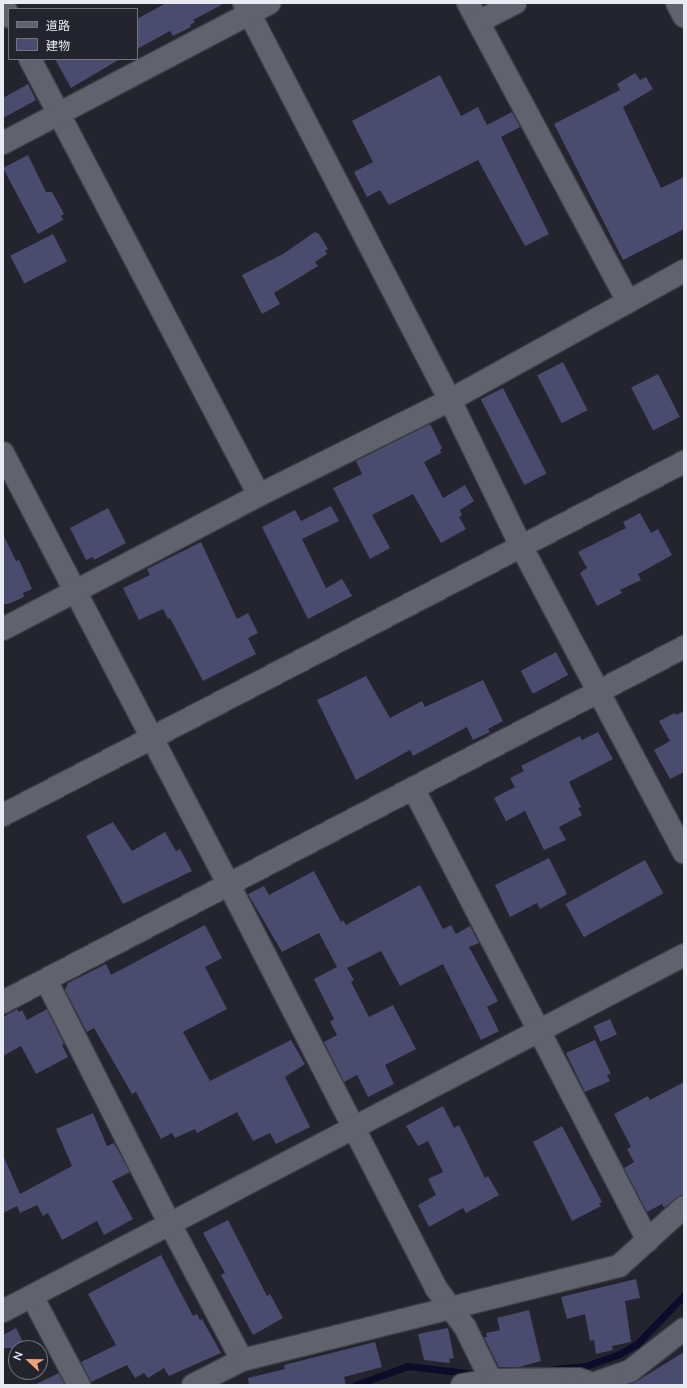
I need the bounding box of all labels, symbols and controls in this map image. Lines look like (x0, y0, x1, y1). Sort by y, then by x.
legend (8, 8, 138, 60)
text: 道路 (46, 18, 70, 33)
text: 建物 (46, 38, 70, 53)
north arrow (8, 1340, 48, 1380)
text: N (10, 1349, 26, 1362)

